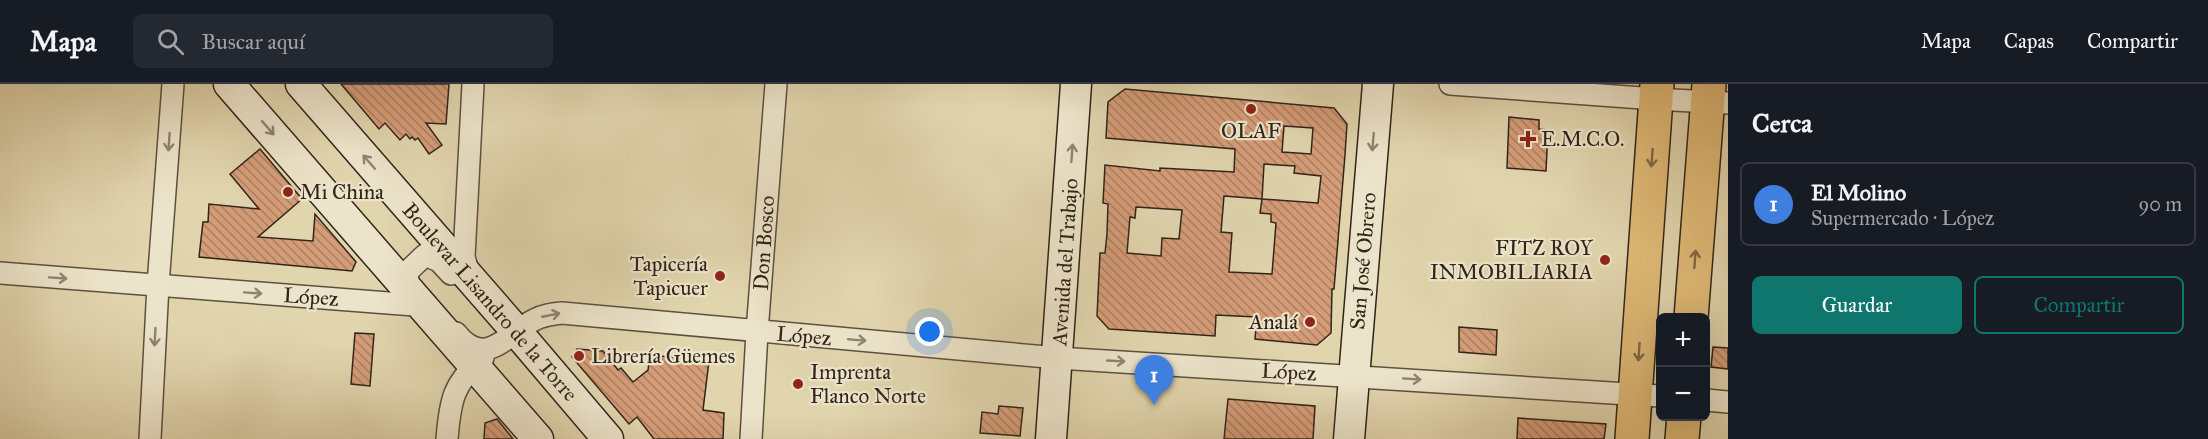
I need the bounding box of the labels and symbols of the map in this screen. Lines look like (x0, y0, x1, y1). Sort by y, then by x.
marker: OLAF (1244, 102, 1258, 116)
place label: OLAF (1221, 118, 1281, 144)
one-way arrow (261, 120, 275, 135)
place label: E.M.C.O. (1541, 126, 1624, 152)
marker: E.M.C.O. (1519, 130, 1537, 148)
one-way arrow (163, 132, 174, 152)
one-way arrow (1367, 132, 1378, 152)
one-way arrow (1066, 143, 1077, 163)
one-way arrow (1646, 147, 1657, 167)
one-way arrow (362, 155, 376, 170)
street label: Avenida del Trabajo (1046, 177, 1084, 348)
place label: Mi China (300, 179, 384, 205)
marker: Mi China (281, 185, 295, 199)
street label: San José Obrero (1344, 191, 1382, 331)
street label: Don Bosco (748, 194, 780, 291)
street label: Boulevar Lisandro de la Torre (397, 197, 584, 407)
place label: FITZ ROY INMOBILIARIA (1430, 235, 1594, 285)
one-way arrow (1690, 250, 1701, 270)
place label: Tapicería Tapicuer (630, 251, 708, 301)
marker: FITZ ROY INMOBILIARIA (1598, 253, 1612, 267)
marker: Tapicería Tapicuer (713, 269, 727, 283)
one-way arrow (48, 273, 68, 284)
street label: López (283, 282, 340, 312)
one-way arrow (242, 288, 262, 299)
one-way arrow (540, 309, 560, 320)
place label: Analá (1248, 309, 1298, 335)
marker: Analá (1303, 315, 1317, 329)
your location (915, 317, 944, 346)
street label: López (775, 321, 833, 351)
one-way arrow (150, 326, 161, 346)
one-way arrow (847, 335, 867, 346)
one-way arrow (1633, 342, 1644, 362)
place label: Librería Güemes (591, 343, 735, 369)
marker: Librería Güemes (572, 349, 586, 363)
one-way arrow (1106, 356, 1126, 367)
pin: 1 (1134, 356, 1174, 405)
street label: López (1261, 358, 1318, 386)
place label: Imprenta Flanco Norte (810, 359, 926, 409)
one-way arrow (1402, 374, 1422, 385)
marker: Imprenta Flanco Norte (791, 377, 805, 391)

